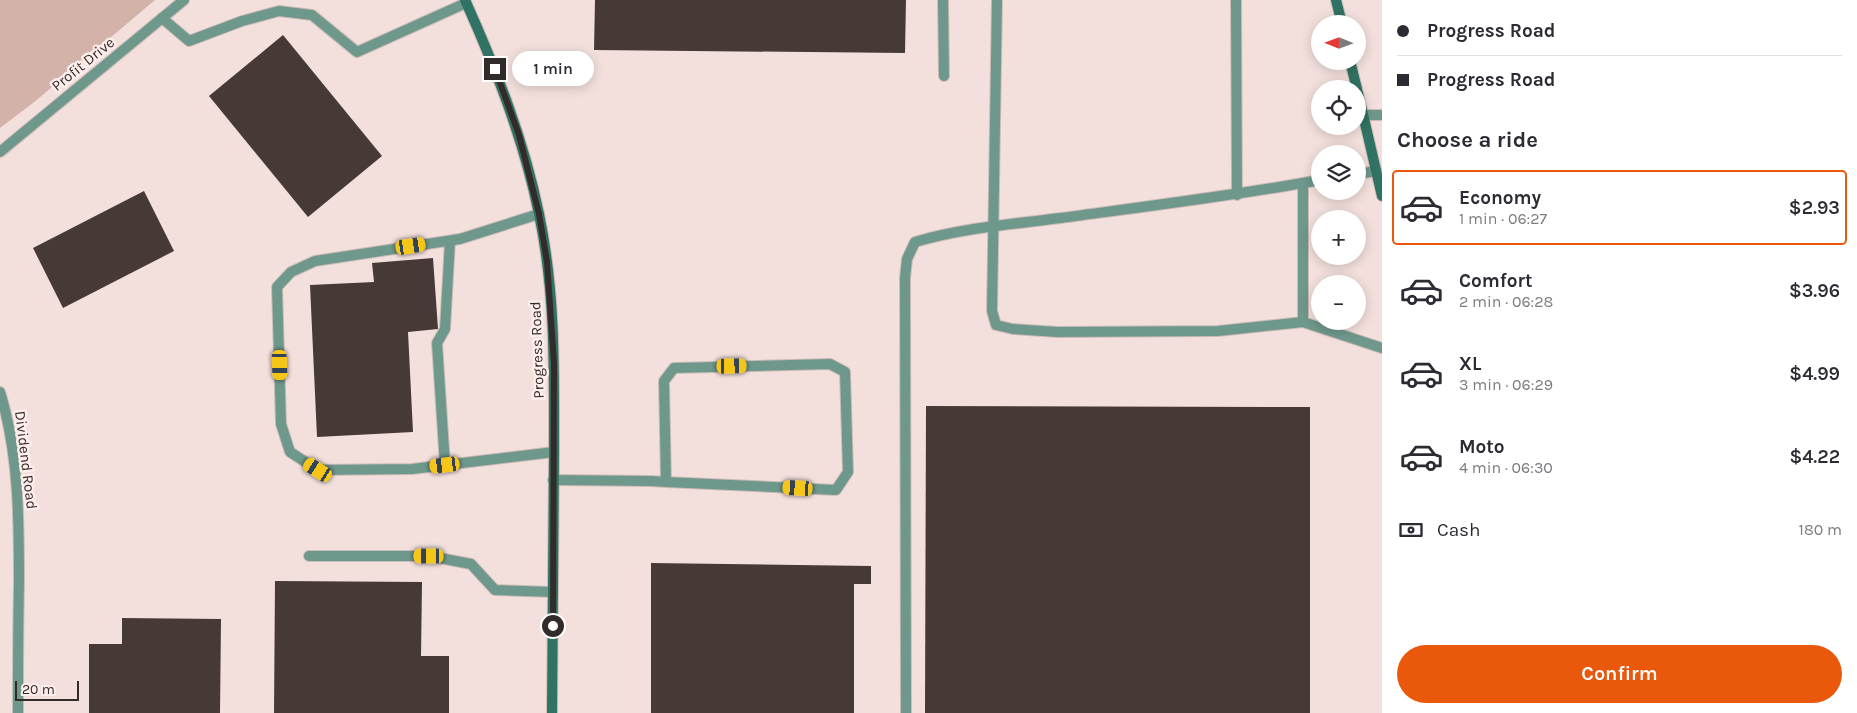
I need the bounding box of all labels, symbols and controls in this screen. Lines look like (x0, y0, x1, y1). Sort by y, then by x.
north arrow (1311, 15, 1366, 70)
map controls (1311, 15, 1366, 330)
text: Progress Road (1427, 20, 1555, 42)
street label: Profit Drive (48, 33, 118, 95)
callout: 1 min (512, 52, 595, 86)
route end (484, 58, 506, 80)
text: 1 min (533, 59, 573, 78)
text: Progress Road (1427, 69, 1555, 91)
button: locate (1311, 80, 1366, 135)
text: Choose a ride (1397, 127, 1538, 153)
button: layers (1311, 145, 1366, 200)
icon: car (1399, 185, 1444, 230)
text: Economy (1459, 187, 1541, 209)
text: $2.93 (1789, 197, 1840, 219)
text: 1 min · 06:27 (1459, 209, 1547, 228)
button: + (1311, 210, 1366, 265)
car (395, 236, 426, 256)
icon: car (1399, 268, 1444, 313)
text: Comfort (1459, 270, 1533, 292)
button: − (1311, 275, 1366, 330)
text: $3.96 (1789, 280, 1840, 302)
text: 2 min · 06:28 (1459, 292, 1553, 311)
street label: Progress Road (526, 301, 548, 399)
car (271, 350, 288, 380)
icon: car (1399, 351, 1444, 396)
text: XL (1459, 353, 1481, 375)
car (716, 358, 747, 374)
text: $4.99 (1789, 363, 1840, 385)
text: 3 min · 06:29 (1459, 375, 1553, 394)
street label: Dividend Road (11, 410, 41, 510)
icon: car (1399, 434, 1444, 479)
text: Moto (1459, 436, 1505, 458)
text: $4.22 (1789, 446, 1840, 468)
car (301, 456, 334, 484)
car (429, 456, 460, 474)
text: 4 min · 06:30 (1459, 458, 1553, 477)
car (782, 480, 813, 496)
icon: cash (1397, 516, 1425, 544)
text: Cash (1437, 519, 1481, 541)
text: 180 m (1799, 520, 1842, 539)
car (414, 549, 444, 564)
route start (542, 615, 564, 637)
button: Confirm (1397, 645, 1842, 703)
scale bar (15, 678, 79, 701)
text: 20 m (22, 681, 55, 698)

